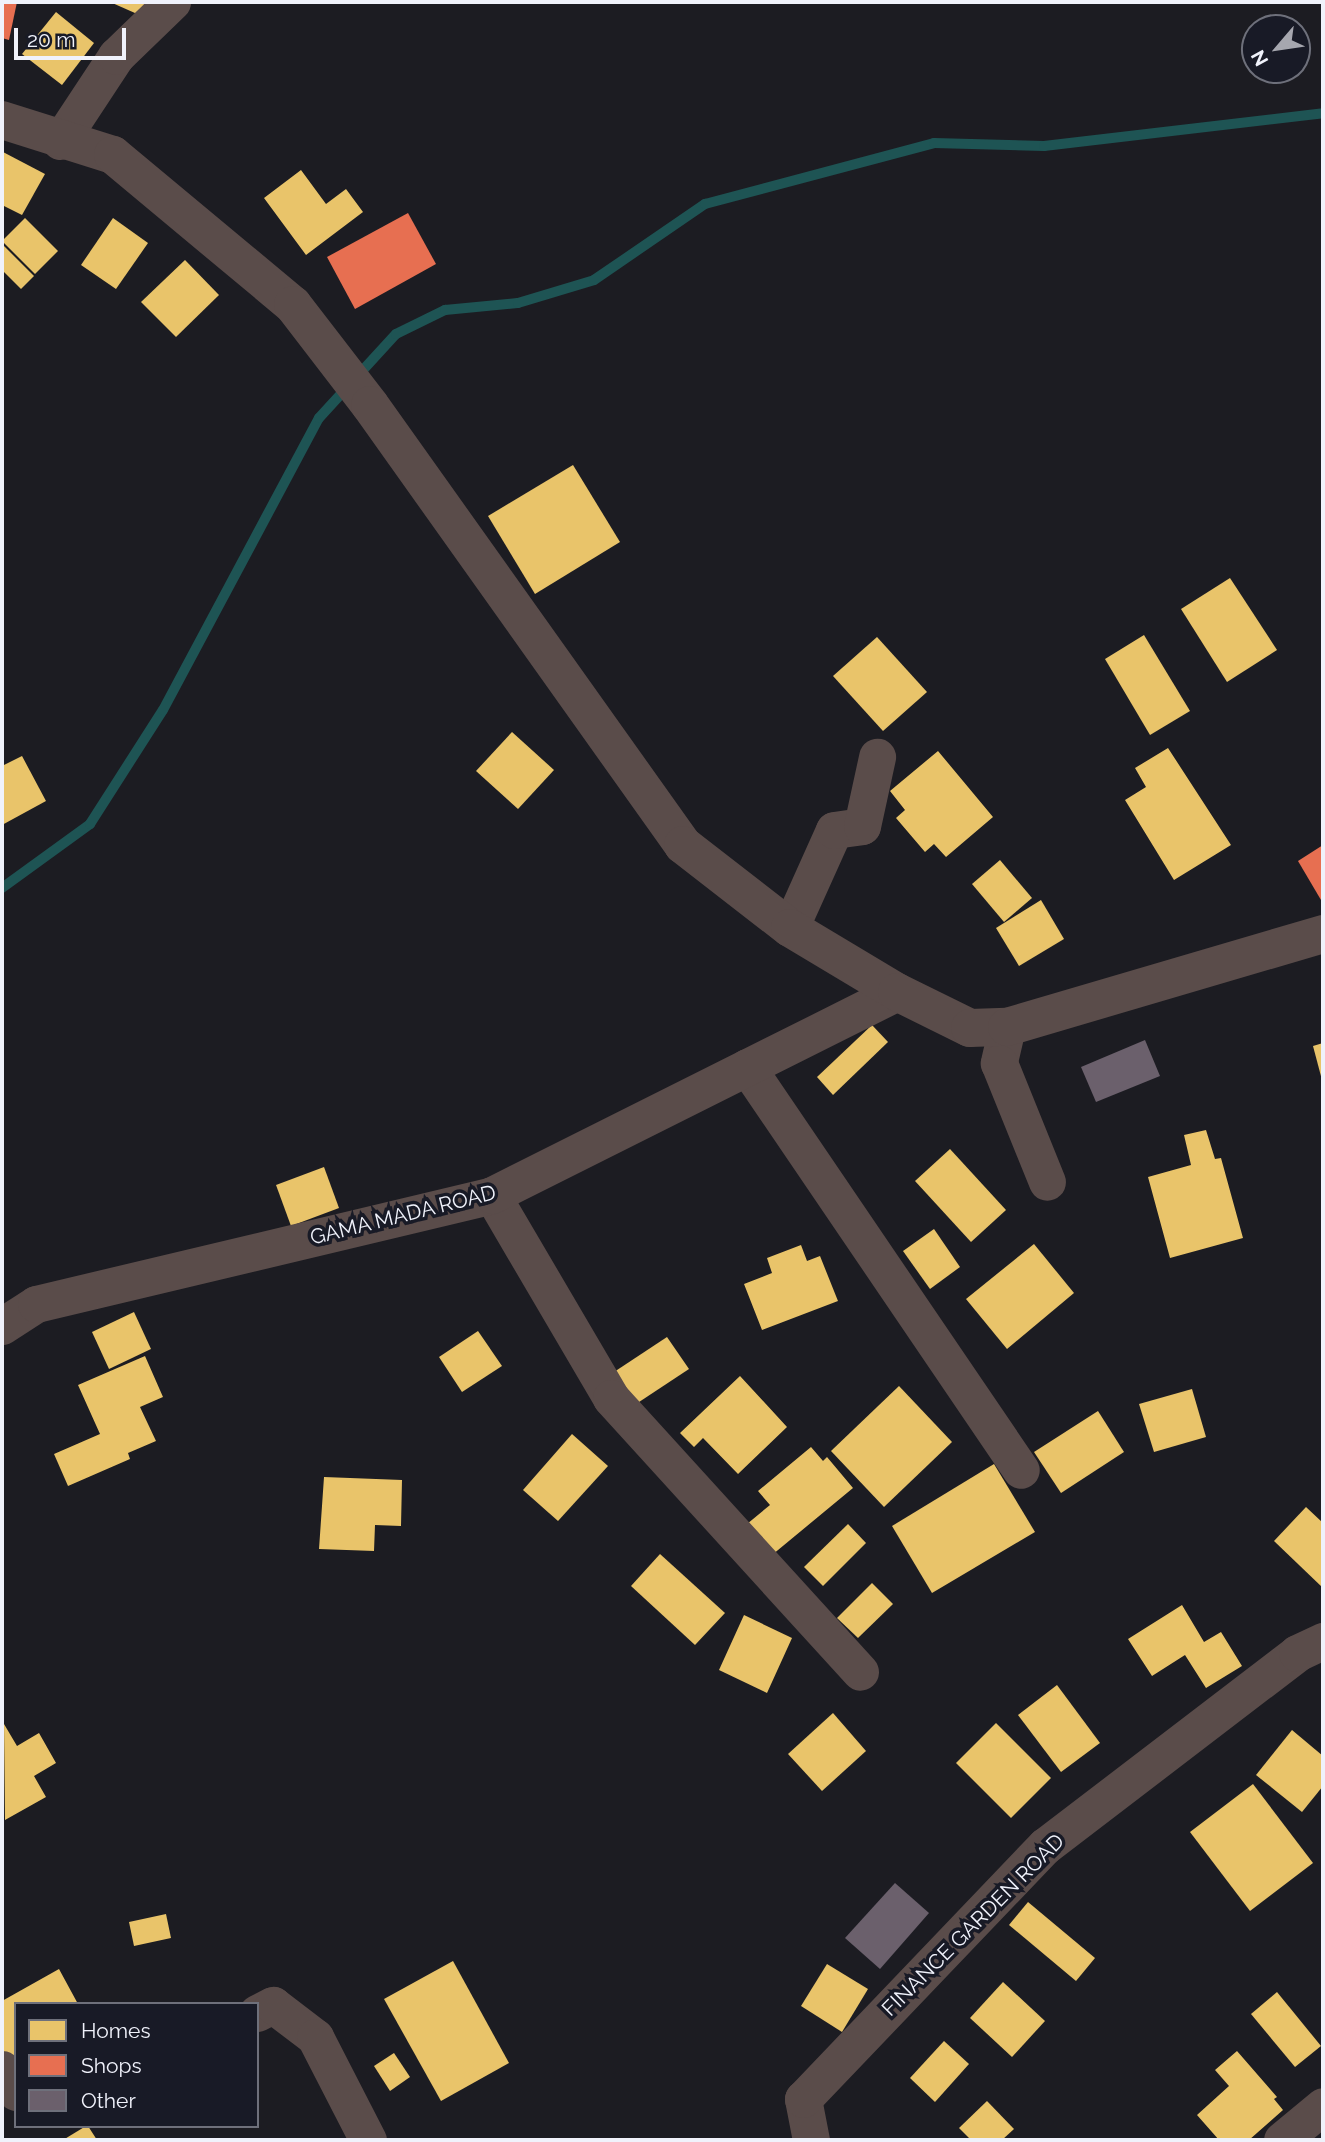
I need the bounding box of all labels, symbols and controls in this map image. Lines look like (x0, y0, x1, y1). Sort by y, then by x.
scale bar (18, 14, 130, 58)
north arrow (1241, 14, 1311, 84)
text: 20 m (27, 27, 75, 52)
text: N (1246, 47, 1273, 70)
street label: GAMA MADA ROAD (307, 1180, 499, 1250)
street label: FINANCE GARDEN ROAD (877, 1829, 1069, 2021)
legend (14, 2002, 259, 2128)
text: Homes (81, 2018, 151, 2043)
text: Shops (81, 2053, 142, 2078)
text: Other (81, 2088, 136, 2113)

